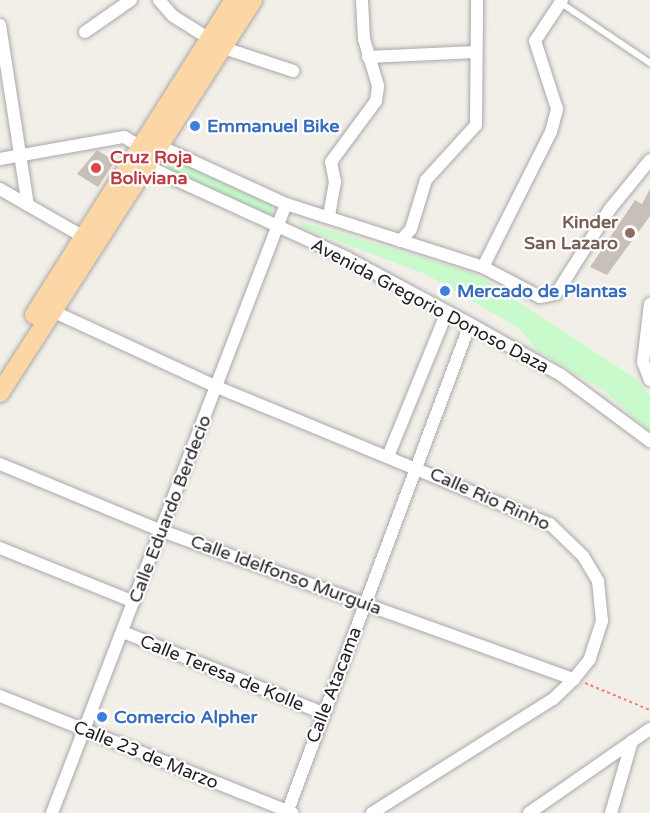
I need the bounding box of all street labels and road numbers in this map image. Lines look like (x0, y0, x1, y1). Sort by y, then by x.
street label: Avenida Gregorio Donoso Daza (307, 234, 553, 378)
street label: Calle Eduardo Berdecio (124, 412, 216, 606)
street label: Calle Rio Rinho (426, 463, 554, 535)
street label: Calle Idelfonso Murguía (188, 530, 384, 620)
street label: Calle Atacama (302, 624, 366, 746)
street label: Calle Teresa de Kolle (137, 630, 307, 716)
street label: Calle 23 de Marzo (70, 716, 222, 794)

